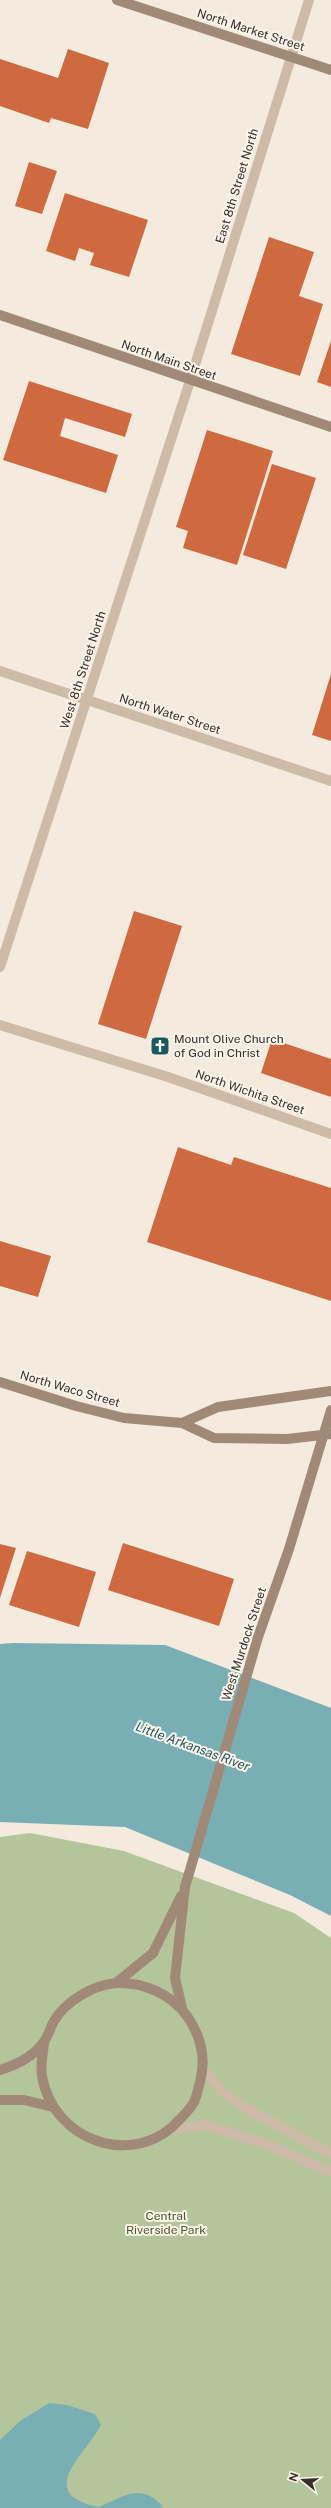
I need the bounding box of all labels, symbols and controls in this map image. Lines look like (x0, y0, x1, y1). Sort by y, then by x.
street label: North Market Street (195, 6, 307, 54)
street label: East 8th Street North (213, 127, 261, 245)
street label: North Main Street (119, 337, 219, 383)
street label: West 8th Street North (57, 609, 109, 731)
street label: North Water Street (118, 691, 223, 737)
place label: Mount Olive Church of God in Christ (174, 1032, 284, 1060)
church icon: Mount Olive Church of God in Christ (149, 1035, 171, 1057)
street label: North Wichita Street (194, 1067, 307, 1117)
street label: North Waco Street (18, 1368, 122, 1410)
street label: West Murdock Street (219, 1585, 269, 1703)
water label: Little Arkansas River (134, 1719, 252, 1774)
park label: Central Riverside Park (126, 2209, 206, 2237)
north arrow (283, 2460, 323, 2500)
text: N (286, 2471, 301, 2483)

